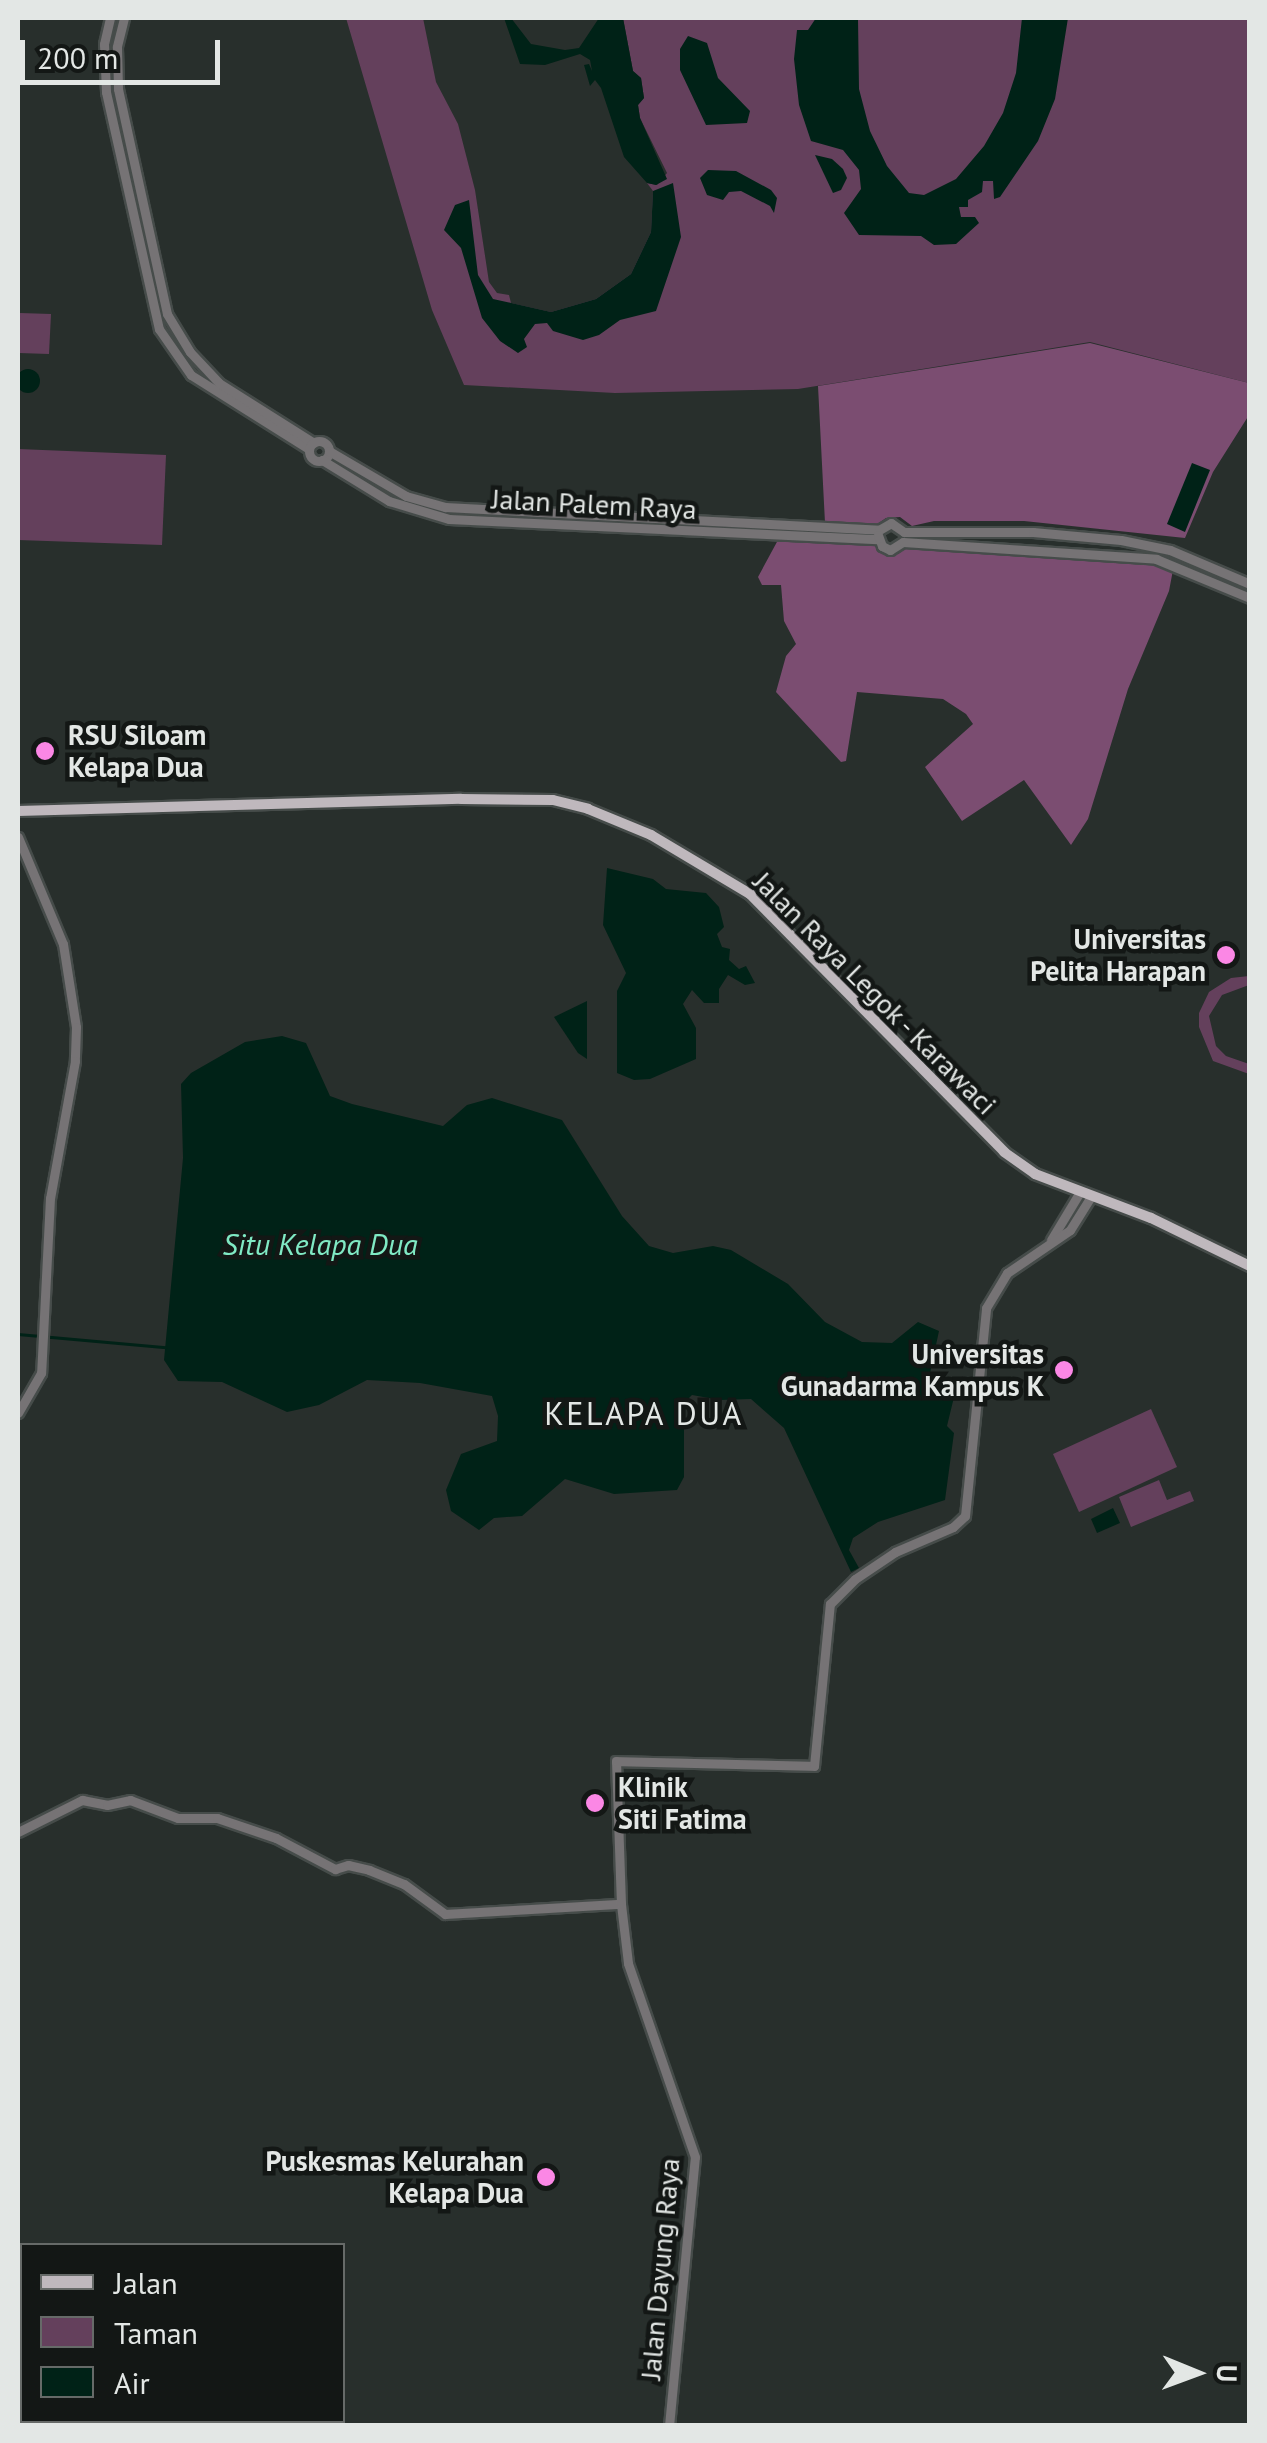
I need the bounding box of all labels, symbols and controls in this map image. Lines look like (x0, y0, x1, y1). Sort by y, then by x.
scale bar (25, 20, 225, 82)
text: 200 m (37, 38, 118, 77)
street label: Jalan Palem Raya (491, 482, 697, 526)
place label: RSU Siloam Kelapa Dua (68, 718, 206, 784)
marker: RSU Siloam Kelapa Dua (32, 738, 58, 764)
street label: Jalan Raya Legok - Karawaci (745, 863, 1005, 1123)
place label: Universitas Pelita Harapan (1030, 922, 1206, 988)
marker: Universitas Pelita Harapan (1215, 944, 1237, 966)
water label: Situ Kelapa Dua (222, 1226, 418, 1262)
place label: Universitas Gunadarma Kampus K (781, 1337, 1044, 1403)
marker: Universitas Gunadarma Kampus K (1053, 1359, 1075, 1381)
district label: KELAPA DUA (544, 1394, 744, 1432)
place label: Klinik Siti Fatima (618, 1770, 747, 1836)
marker: Klinik Siti Fatima (582, 1790, 608, 1816)
place label: Puskesmas Kelurahan Kelapa Dua (265, 2144, 524, 2210)
street label: Jalan Dayung Raya (634, 2157, 686, 2381)
marker: Puskesmas Kelurahan Kelapa Dua (533, 2164, 559, 2190)
legend (20, 2243, 345, 2423)
text: Jalan (114, 2263, 178, 2302)
text: Taman (114, 2313, 198, 2352)
north arrow (1147, 2323, 1247, 2423)
text: Air (114, 2363, 150, 2402)
text: U (1209, 2364, 1246, 2383)

